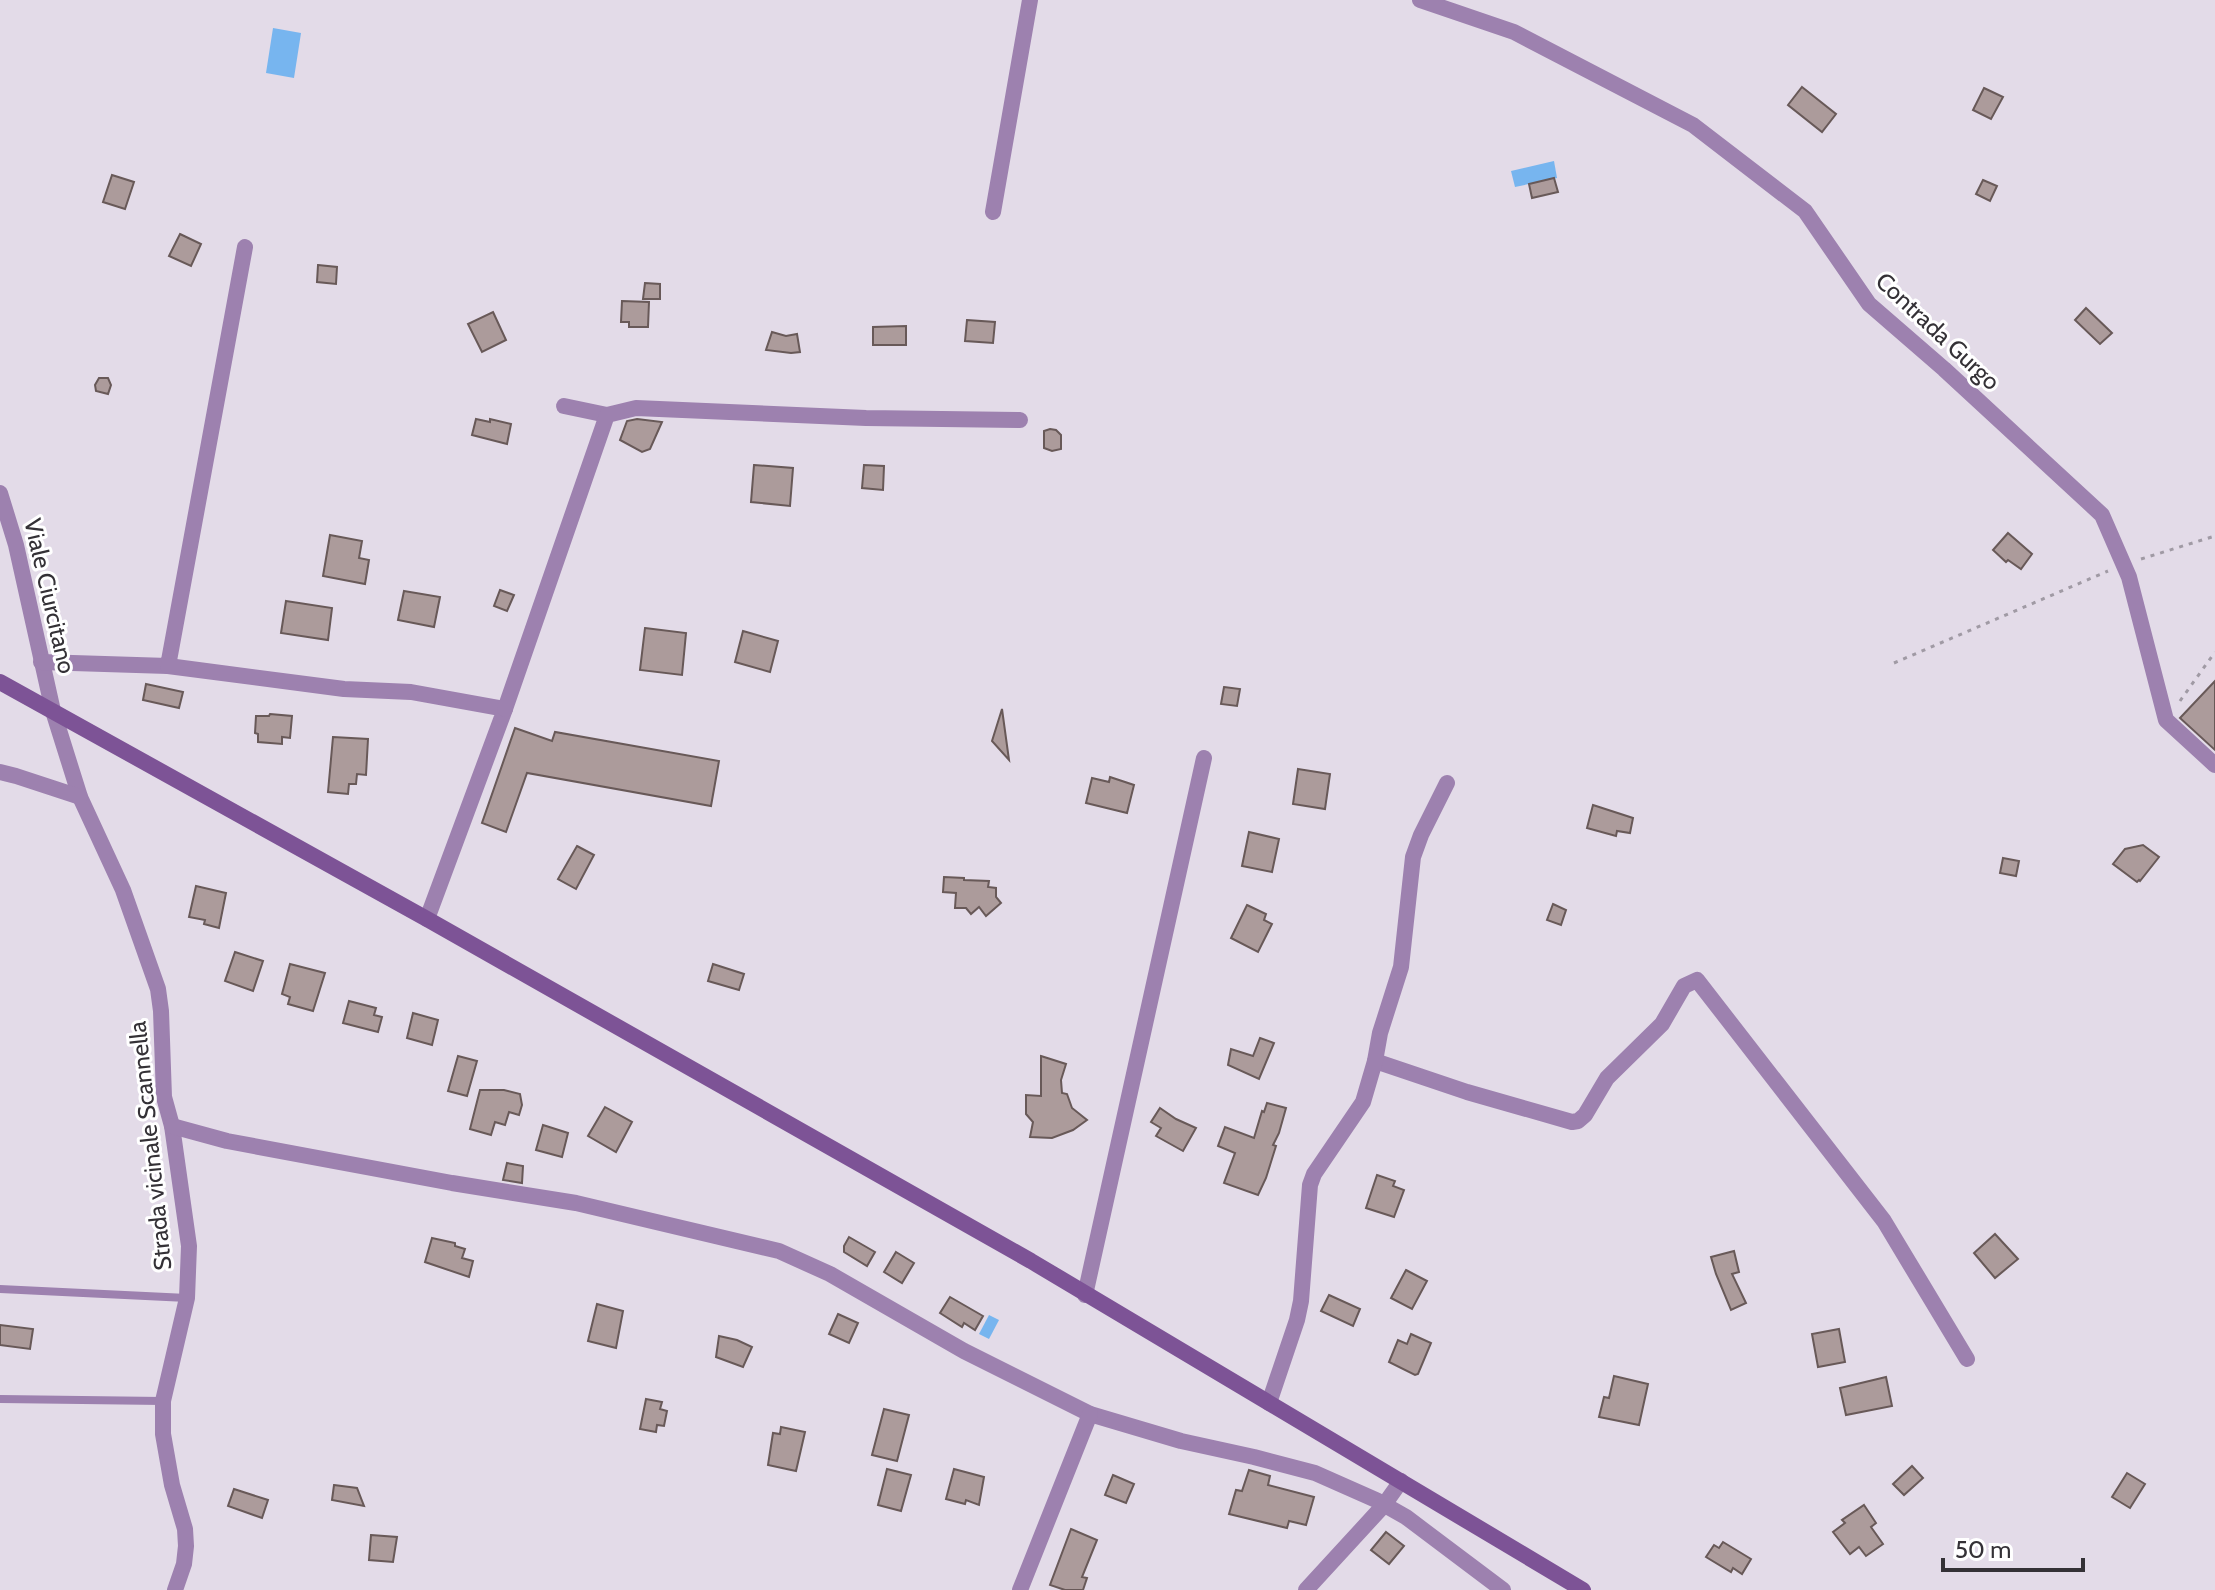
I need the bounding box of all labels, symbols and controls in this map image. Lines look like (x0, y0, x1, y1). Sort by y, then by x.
street label: Contrada Gurgo (1870, 266, 2006, 396)
street label: Viale Ciurcitano (18, 516, 82, 676)
street label: Strada vicinale Scannella (122, 1020, 178, 1272)
scale bar (1943, 1522, 2083, 1572)
text: 50 m (1955, 1535, 2011, 1564)

